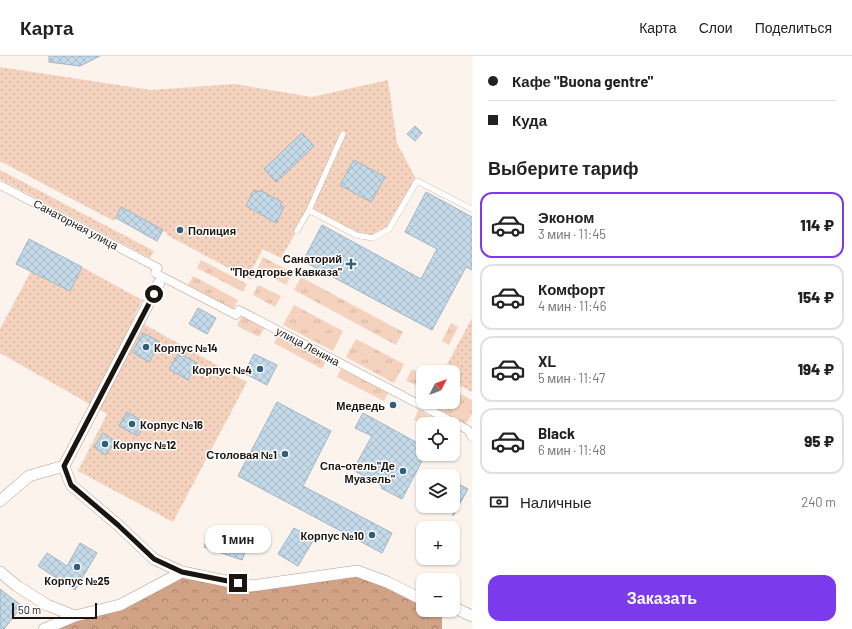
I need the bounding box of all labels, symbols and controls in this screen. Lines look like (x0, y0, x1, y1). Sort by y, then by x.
text: Карта (20, 16, 74, 39)
text: Карта (639, 19, 677, 36)
text: Слои (699, 19, 733, 36)
text: Поделиться (755, 19, 832, 36)
text: Кафе "Buona gentre" (512, 72, 653, 90)
text: Куда (512, 111, 547, 129)
text: Выберите тариф (488, 157, 639, 179)
street label: Санаторная улица (32, 196, 121, 252)
icon: car (490, 207, 526, 243)
text: Эконом (538, 208, 594, 226)
text: 114 ₽ (800, 216, 834, 234)
place label: Полиция (188, 224, 236, 237)
marker: Полиция (175, 225, 185, 235)
text: 3 мин · 11:45 (538, 226, 606, 242)
place label: Санаторий "Предгорье Кавказа" (230, 252, 342, 278)
marker: Санаторий "Предгорье Кавказа" (345, 258, 357, 270)
icon: car (490, 279, 526, 315)
text: Комфорт (538, 280, 605, 298)
route start (145, 285, 163, 303)
text: 154 ₽ (798, 288, 834, 306)
text: 4 мин · 11:46 (538, 298, 606, 314)
street label: улица Ленина (274, 324, 343, 369)
place label: Корпус №14 (154, 341, 218, 354)
marker: Корпус №14 (141, 342, 151, 352)
icon: car (490, 351, 526, 387)
text: XL (538, 352, 556, 370)
text: 194 ₽ (798, 360, 834, 378)
place label: Корпус №4 (192, 363, 252, 376)
marker: Корпус №4 (255, 364, 265, 374)
north arrow (416, 365, 460, 409)
map controls (416, 365, 460, 617)
text: 5 мин · 11:47 (538, 370, 605, 386)
place label: Медведь (336, 399, 385, 412)
marker: Медведь (388, 400, 398, 410)
button: locate (416, 417, 460, 461)
place label: Корпус №16 (140, 418, 203, 431)
marker: Корпус №16 (127, 419, 137, 429)
icon: car (490, 423, 526, 459)
text: Black (538, 424, 575, 442)
text: 95 ₽ (804, 432, 834, 450)
place label: Корпус №12 (113, 438, 176, 451)
marker: Корпус №12 (100, 439, 110, 449)
text: 6 мин · 11:48 (538, 442, 606, 458)
place label: Столовая №1 (206, 448, 277, 461)
marker: Столовая №1 (280, 449, 290, 459)
place label: Спа-отель"Де Муазель" (320, 459, 395, 485)
marker: Спа-отель"Де Муазель" (398, 466, 408, 476)
button: layers (416, 469, 460, 513)
icon: cash (488, 491, 510, 513)
text: Наличные (520, 493, 592, 511)
text: 240 m (801, 494, 836, 510)
button: + (416, 521, 460, 565)
callout: 1 мин (205, 525, 271, 553)
place label: Корпус №10 (301, 529, 364, 542)
marker: Корпус №10 (367, 530, 377, 540)
text: 1 мин (222, 531, 254, 547)
marker: Корпус №25 (72, 562, 82, 572)
button: − (416, 573, 460, 617)
place label: Корпус №25 (44, 574, 110, 587)
route end (229, 574, 247, 592)
button: Заказать (488, 575, 836, 621)
scale bar (12, 601, 97, 620)
text: 50 m (18, 603, 41, 616)

